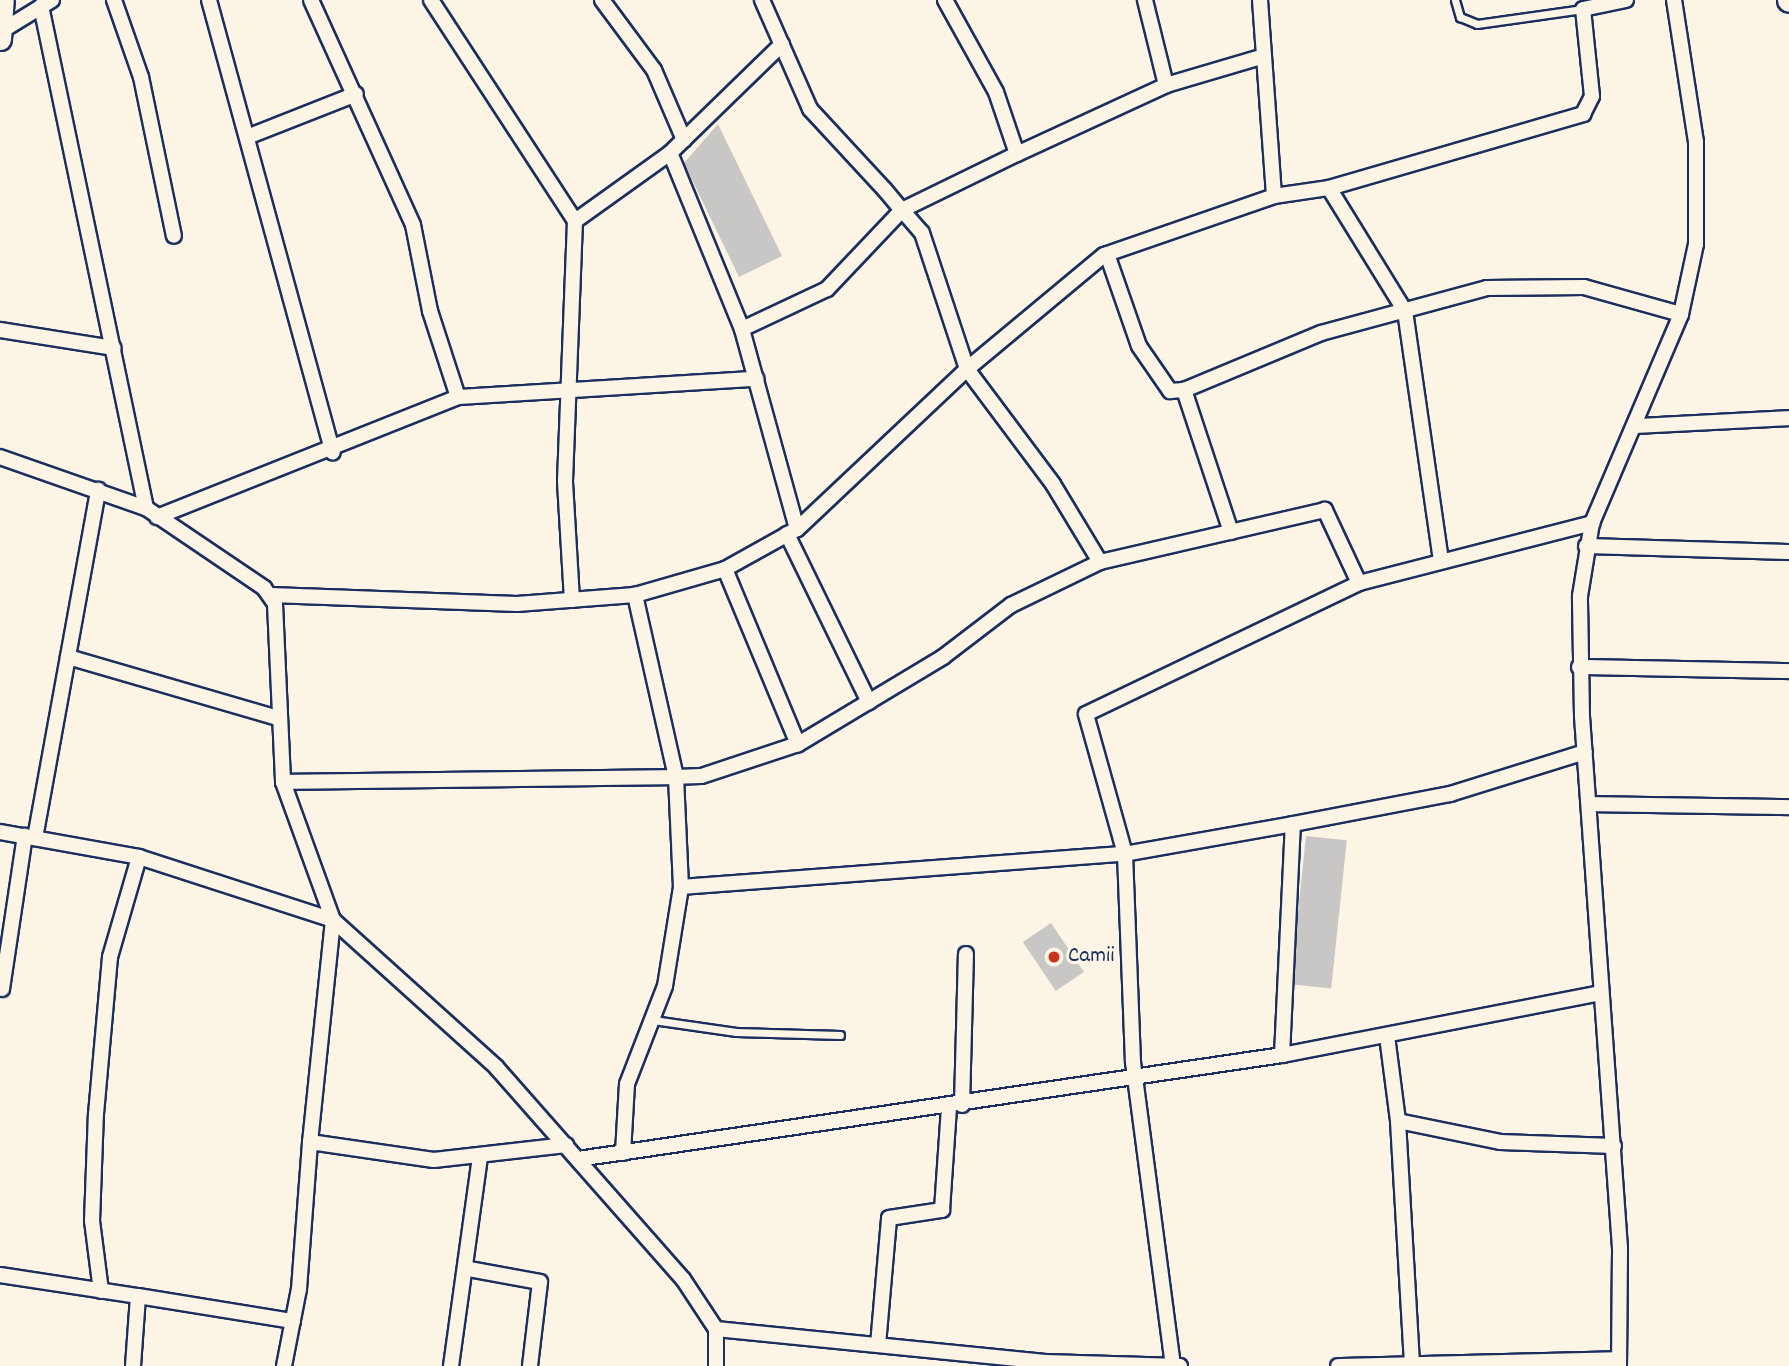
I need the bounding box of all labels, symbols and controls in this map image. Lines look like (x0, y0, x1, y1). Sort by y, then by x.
place label: Camii (1068, 943, 1114, 971)
marker: Camii (1046, 949, 1062, 965)

